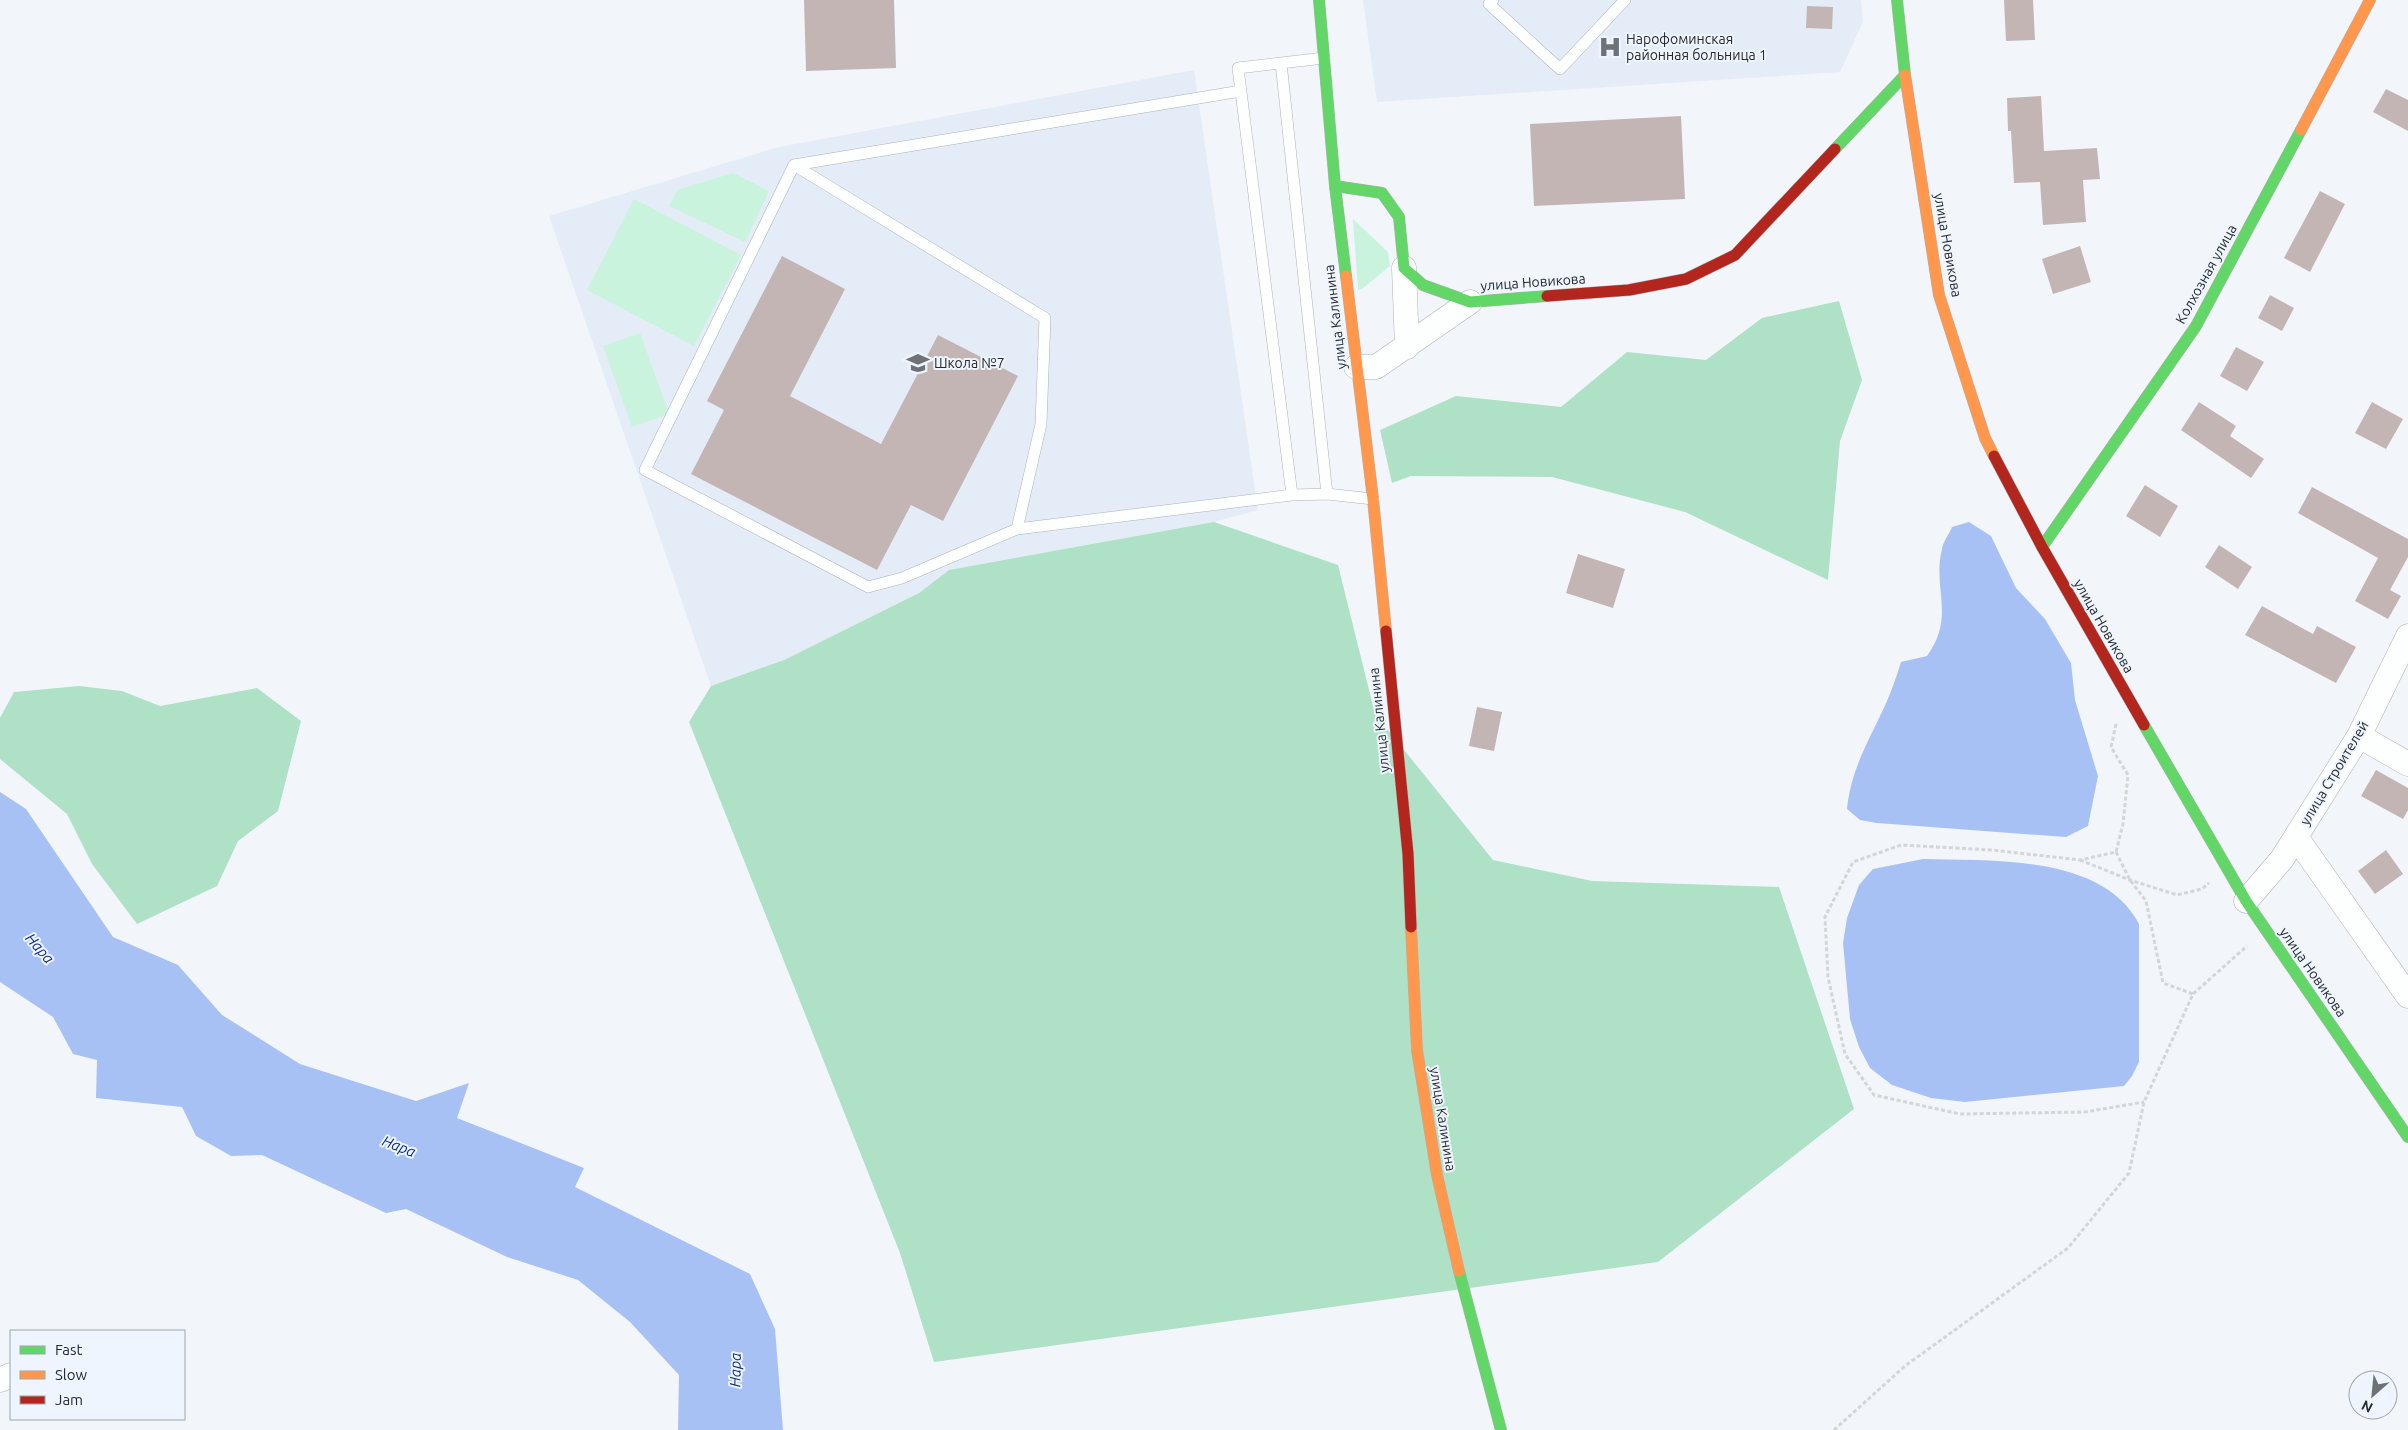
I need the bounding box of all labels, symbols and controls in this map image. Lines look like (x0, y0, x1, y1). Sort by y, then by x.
place label: Нарофоминская районная больница 1 (1626, 31, 1767, 63)
hospital icon: Нарофоминская районная больница 1 (1597, 34, 1623, 60)
street label: улица Новикова (1931, 192, 1965, 298)
street label: Колхозная улица (2172, 222, 2240, 326)
street label: улица Калинина (1321, 264, 1349, 370)
street label: улица Новикова (1480, 270, 1586, 294)
school or university icon: Школа №7 (905, 350, 931, 376)
place label: Школа №7 (934, 355, 1005, 371)
street label: улица Новикова (2071, 576, 2137, 676)
street label: улица Калинина (1366, 667, 1392, 773)
street label: улица Строителей (2297, 718, 2371, 828)
street label: улица Новикова (2276, 924, 2350, 1020)
water label: Нара (22, 929, 58, 967)
street label: улица Калинина (1427, 1066, 1459, 1172)
water label: Нара (380, 1132, 418, 1160)
legend (10, 1330, 185, 1420)
text: Fast (55, 1341, 83, 1358)
water label: Нара (726, 1353, 744, 1387)
text: Slow (55, 1366, 88, 1383)
north arrow (2348, 1370, 2398, 1420)
text: Jam (55, 1391, 83, 1408)
text: N (2359, 1397, 2375, 1416)

